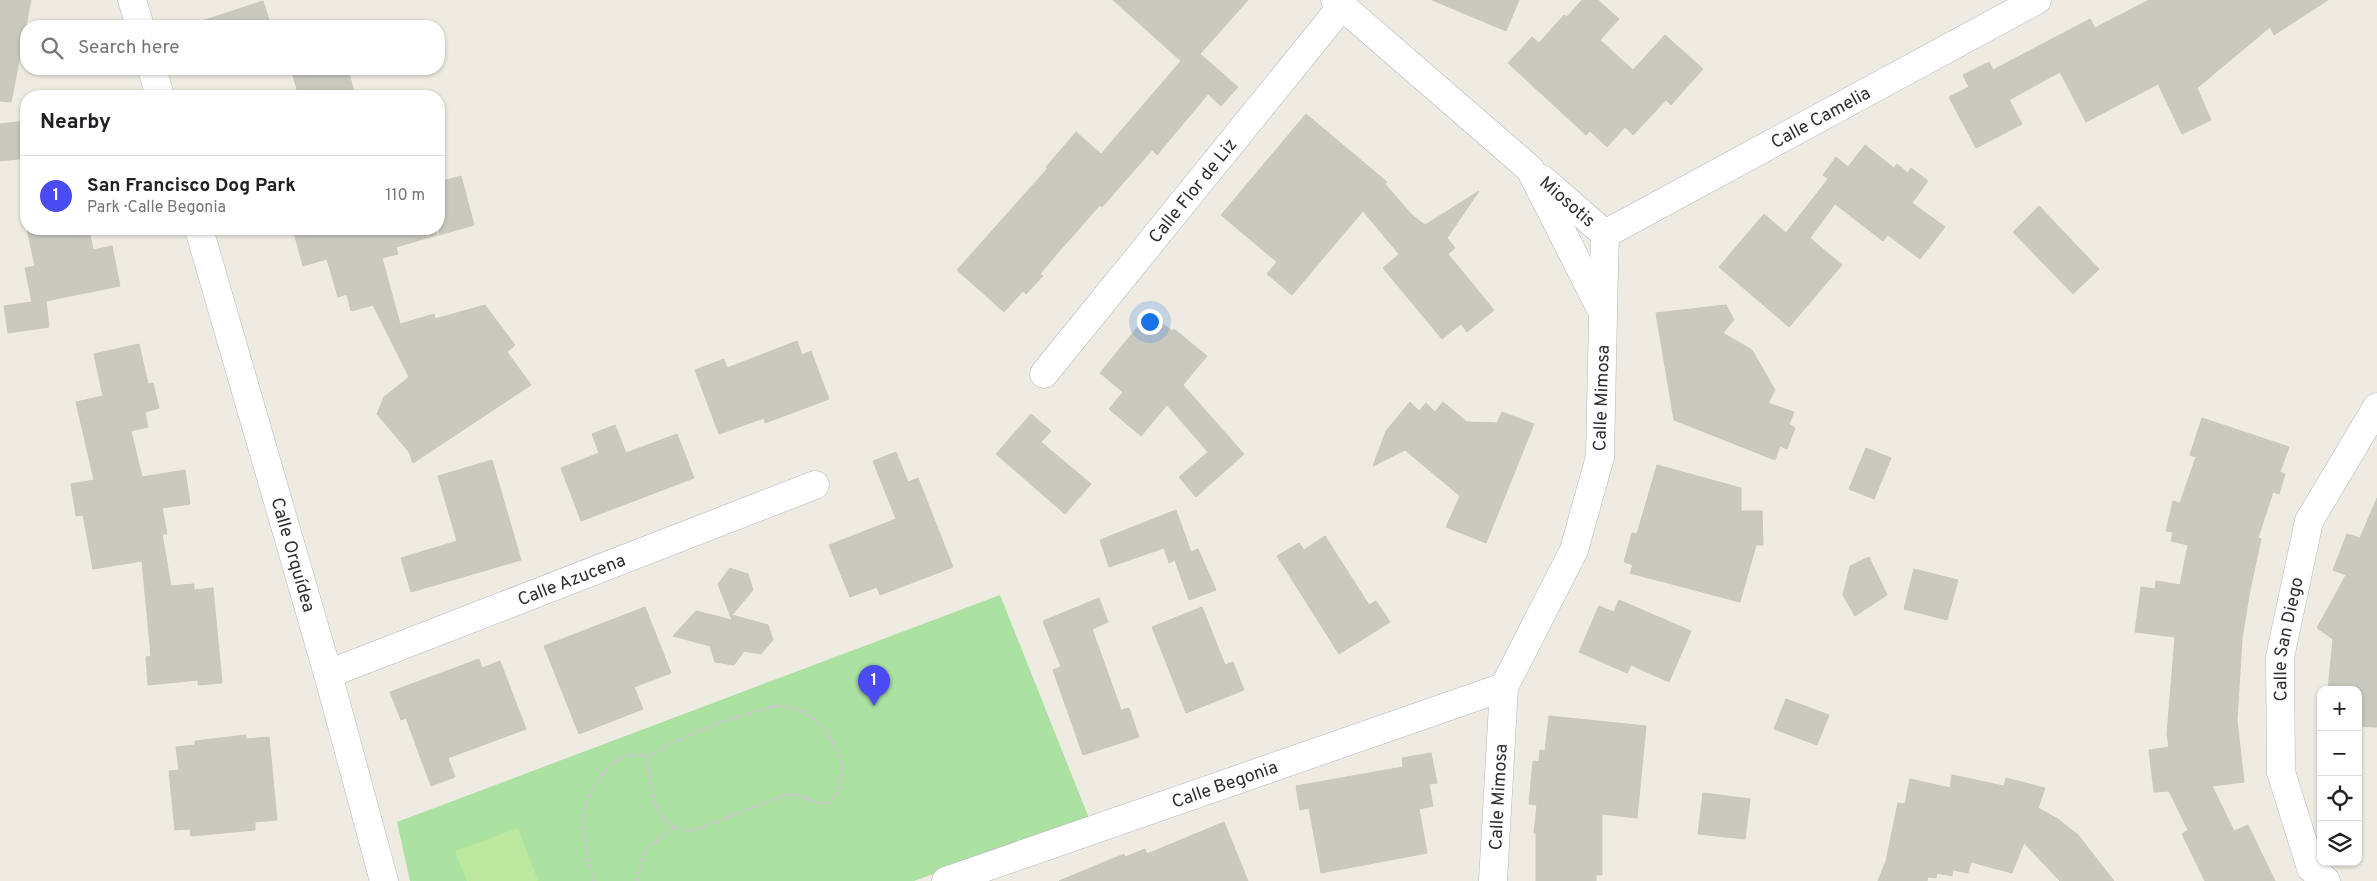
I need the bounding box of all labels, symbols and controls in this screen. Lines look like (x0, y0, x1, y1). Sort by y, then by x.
search box (20, 20, 445, 75)
icon: search (38, 34, 66, 62)
text: Search here (78, 36, 180, 60)
street label: Calle Camelia (1767, 82, 1875, 155)
text: Nearby (40, 109, 111, 136)
street label: Calle Flor de Liz (1144, 134, 1243, 249)
street label: Miosotis (1534, 172, 1599, 233)
text: San Francisco Dog Park (87, 174, 296, 198)
text: 1 (53, 186, 59, 206)
text: 110 m (385, 186, 425, 206)
text: Park · Calle Begonia (87, 198, 226, 218)
your location (1137, 309, 1163, 335)
street label: Calle Mimosa (1589, 344, 1616, 452)
street label: Calle Orquídea (264, 495, 319, 615)
street label: Calle Azucena (515, 550, 629, 612)
street label: Calle San Diego (2270, 575, 2310, 702)
pin: 1 (858, 665, 890, 706)
map controls (2317, 686, 2362, 866)
button: + (2317, 686, 2362, 731)
button: − (2317, 731, 2362, 776)
street label: Calle Mimosa (1485, 743, 1514, 851)
street label: Calle Begonia (1169, 757, 1281, 815)
button: locate (2317, 776, 2362, 821)
button: layers (2317, 821, 2362, 866)

